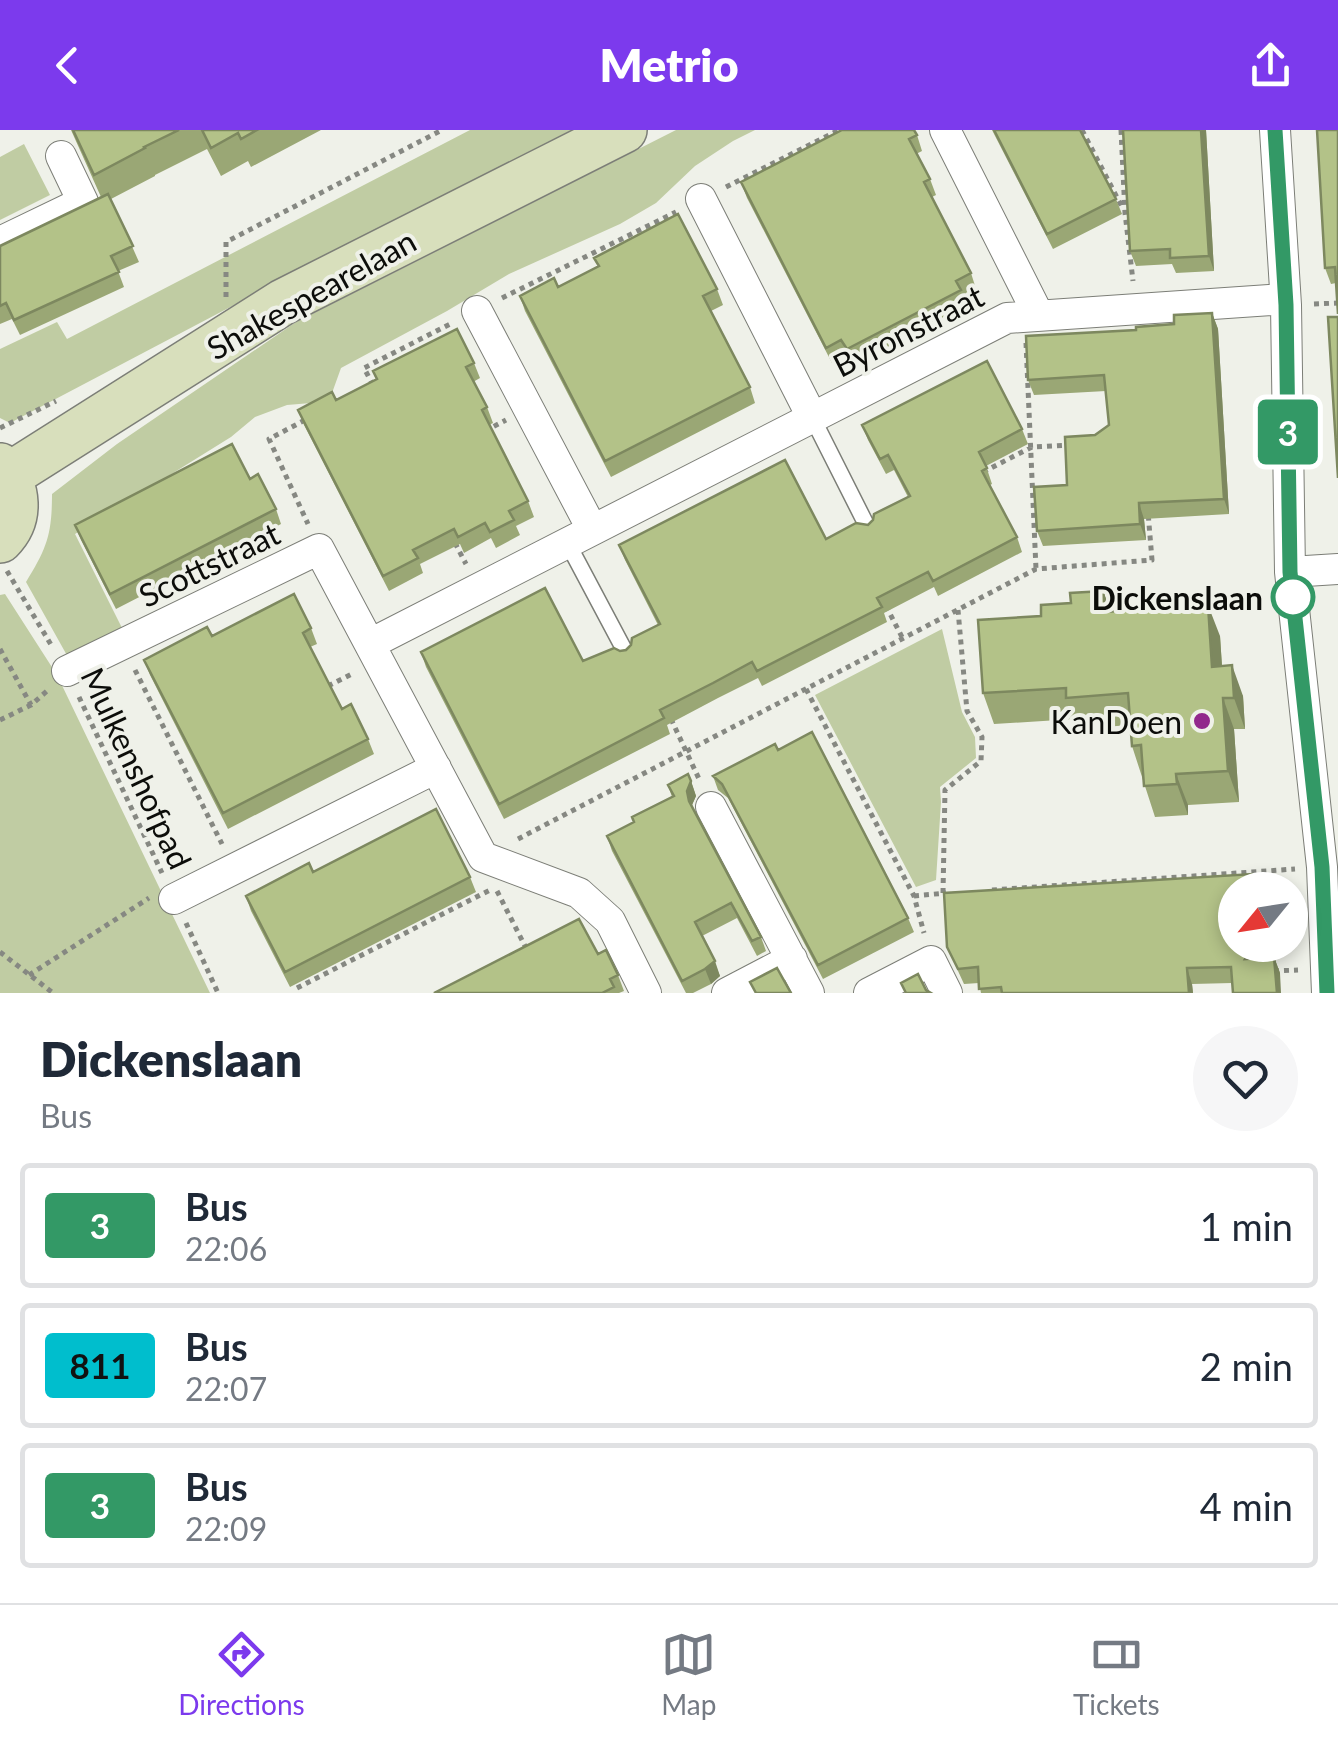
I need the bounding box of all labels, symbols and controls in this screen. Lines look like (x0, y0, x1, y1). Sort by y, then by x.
icon: back (40, 38, 95, 93)
text: Metrio (599, 38, 739, 92)
icon: share (1243, 38, 1298, 93)
street label: Shakespearelaan (200, 221, 422, 367)
street label: Byronstraat (826, 275, 990, 385)
line badge: 3 (1256, 400, 1320, 464)
text: 3 (1278, 411, 1298, 453)
street label: Scottstraat (132, 513, 286, 615)
marker: Dickenslaan (1272, 576, 1314, 618)
place label: Dickenslaan (1091, 578, 1263, 617)
street label: Mulkenshofpad (73, 661, 201, 875)
place label: KanDoen (1050, 702, 1182, 741)
marker: KanDoen (1191, 710, 1213, 732)
north arrow (1218, 872, 1308, 962)
map controls (1218, 872, 1308, 962)
button: heart (1193, 1026, 1298, 1131)
text: Dickenslaan (40, 1030, 302, 1087)
text: Bus (40, 1096, 92, 1135)
text: Bus (185, 1183, 248, 1229)
text: 1 min (1200, 1203, 1293, 1249)
text: 3 (90, 1204, 110, 1246)
text: 22:06 (185, 1229, 267, 1268)
text: Bus (185, 1323, 248, 1369)
text: 2 min (1200, 1343, 1293, 1389)
text: 811 (70, 1344, 130, 1386)
text: 22:07 (185, 1369, 267, 1408)
text: Bus (185, 1463, 248, 1509)
text: 4 min (1200, 1483, 1293, 1529)
text: 3 (90, 1484, 110, 1526)
text: 22:09 (185, 1509, 267, 1548)
tab: Directions (178, 1627, 305, 1721)
tab: Map (661, 1627, 716, 1721)
tab: Tickets (1073, 1627, 1160, 1721)

